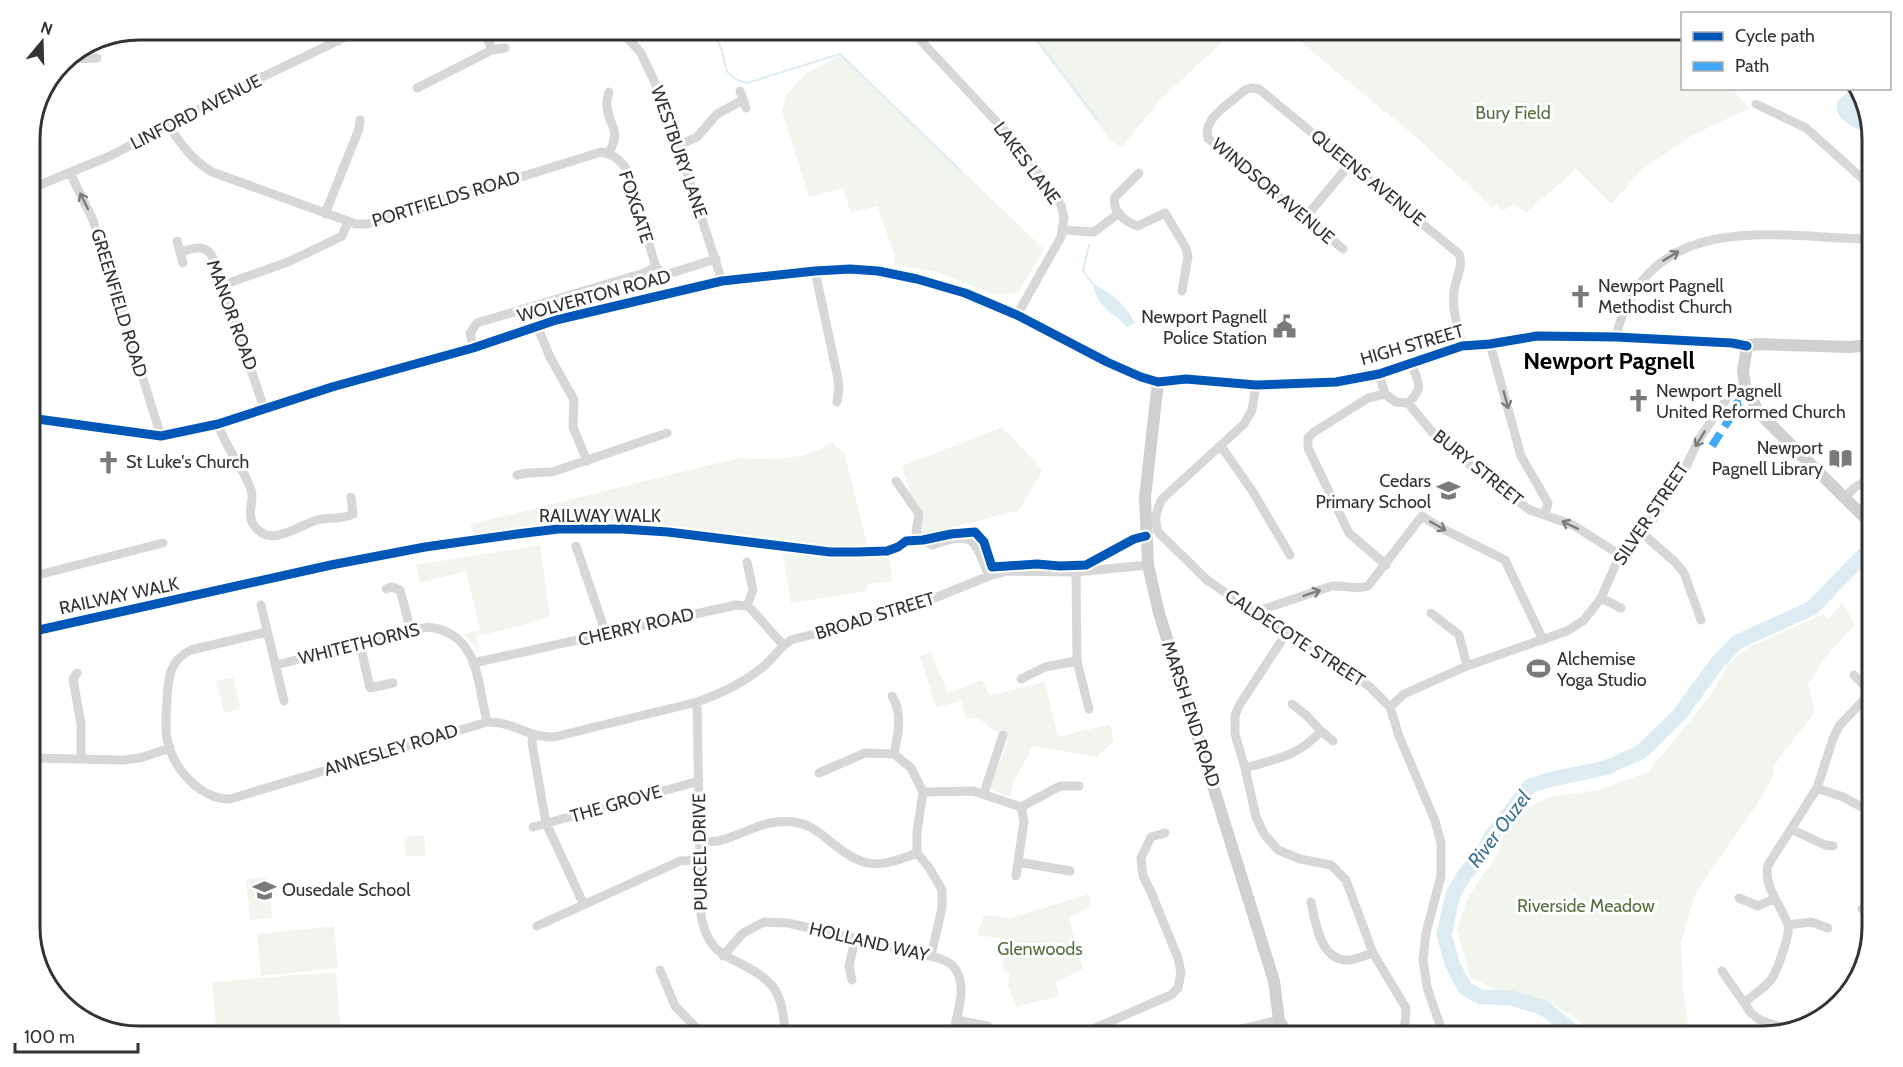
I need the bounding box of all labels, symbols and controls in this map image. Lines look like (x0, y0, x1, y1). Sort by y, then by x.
north arrow (12, 12, 72, 72)
legend (1681, 12, 1891, 90)
text: N (38, 17, 55, 39)
text: Cycle path (1735, 25, 1815, 47)
text: Path (1735, 55, 1769, 77)
street label: LINFORD AVENUE (127, 69, 265, 155)
street label: WESTBURY LANE (646, 83, 712, 221)
park label: Bury Field (1475, 102, 1551, 124)
street label: LAKES LANE (989, 117, 1065, 209)
street label: QUEENS AVENUE (1306, 125, 1430, 231)
street label: WINDSOR AVENUE (1207, 133, 1339, 249)
street label: PORTFIELDS ROAD (369, 166, 523, 232)
street label: FOXGATE (614, 168, 658, 246)
one-way arrow (77, 192, 89, 210)
street label: GREENFIELD ROAD (86, 226, 152, 380)
one-way arrow (1662, 249, 1679, 261)
street label: MANOR ROAD (202, 257, 262, 373)
street label: WOLVERTON ROAD (515, 265, 673, 327)
place label: Newport Pagnell Methodist Church (1598, 275, 1732, 318)
church icon: Newport Pagnell Methodist Church (1567, 283, 1593, 309)
place label: Newport Pagnell Police Station (1141, 306, 1268, 349)
public building icon: Newport Pagnell Police Station (1272, 314, 1298, 340)
street label: HIGH STREET (1358, 320, 1467, 370)
district label: Newport Pagnell (1523, 346, 1695, 375)
place label: Newport Pagnell United Reformed Church (1656, 380, 1846, 423)
church icon: Newport Pagnell United Reformed Church (1625, 388, 1651, 414)
one-way arrow (1501, 390, 1512, 409)
street label: BURY STREET (1429, 425, 1528, 511)
one-way arrow (1693, 431, 1706, 448)
place label: Newport Pagnell Library (1712, 437, 1823, 480)
library icon: Newport Pagnell Library (1828, 445, 1854, 471)
church icon: St Luke's Church (95, 449, 121, 475)
place label: St Luke's Church (126, 451, 249, 473)
street label: SILVER STREET (1609, 458, 1694, 569)
place label: Cedars Primary School (1316, 470, 1432, 513)
school or university icon: Cedars Primary School (1436, 478, 1462, 504)
street label: RAILWAY WALK (539, 505, 662, 527)
one-way arrow (1562, 518, 1580, 530)
one-way arrow (1429, 520, 1446, 532)
street label: RAILWAY WALK (57, 572, 182, 619)
street label: CALDECOTE STREET (1221, 585, 1369, 692)
street label: BROAD STREET (812, 587, 938, 645)
one-way arrow (1302, 587, 1321, 598)
street label: CHERRY ROAD (576, 603, 696, 651)
street label: WHITETHORNS (296, 618, 422, 670)
street label: MARSH END ROAD (1157, 638, 1225, 790)
place label: Alchemise Yoga Studio (1556, 648, 1647, 691)
sports icon: Alchemise Yoga Studio (1526, 656, 1552, 682)
street label: ANNESLEY ROAD (321, 719, 461, 781)
street label: THE GROVE (568, 780, 664, 828)
water label: River Ouzel (1462, 786, 1536, 872)
street label: PURCEL DRIVE (688, 793, 712, 911)
school or university icon: Ousedale School (251, 877, 277, 903)
place label: Ousedale School (282, 879, 411, 901)
park label: Riverside Meadow (1517, 895, 1655, 917)
street label: HOLLAND WAY (807, 918, 932, 967)
park label: Glenwoods (997, 938, 1083, 960)
scale bar (15, 1016, 138, 1054)
text: 100 m (24, 1026, 75, 1048)

